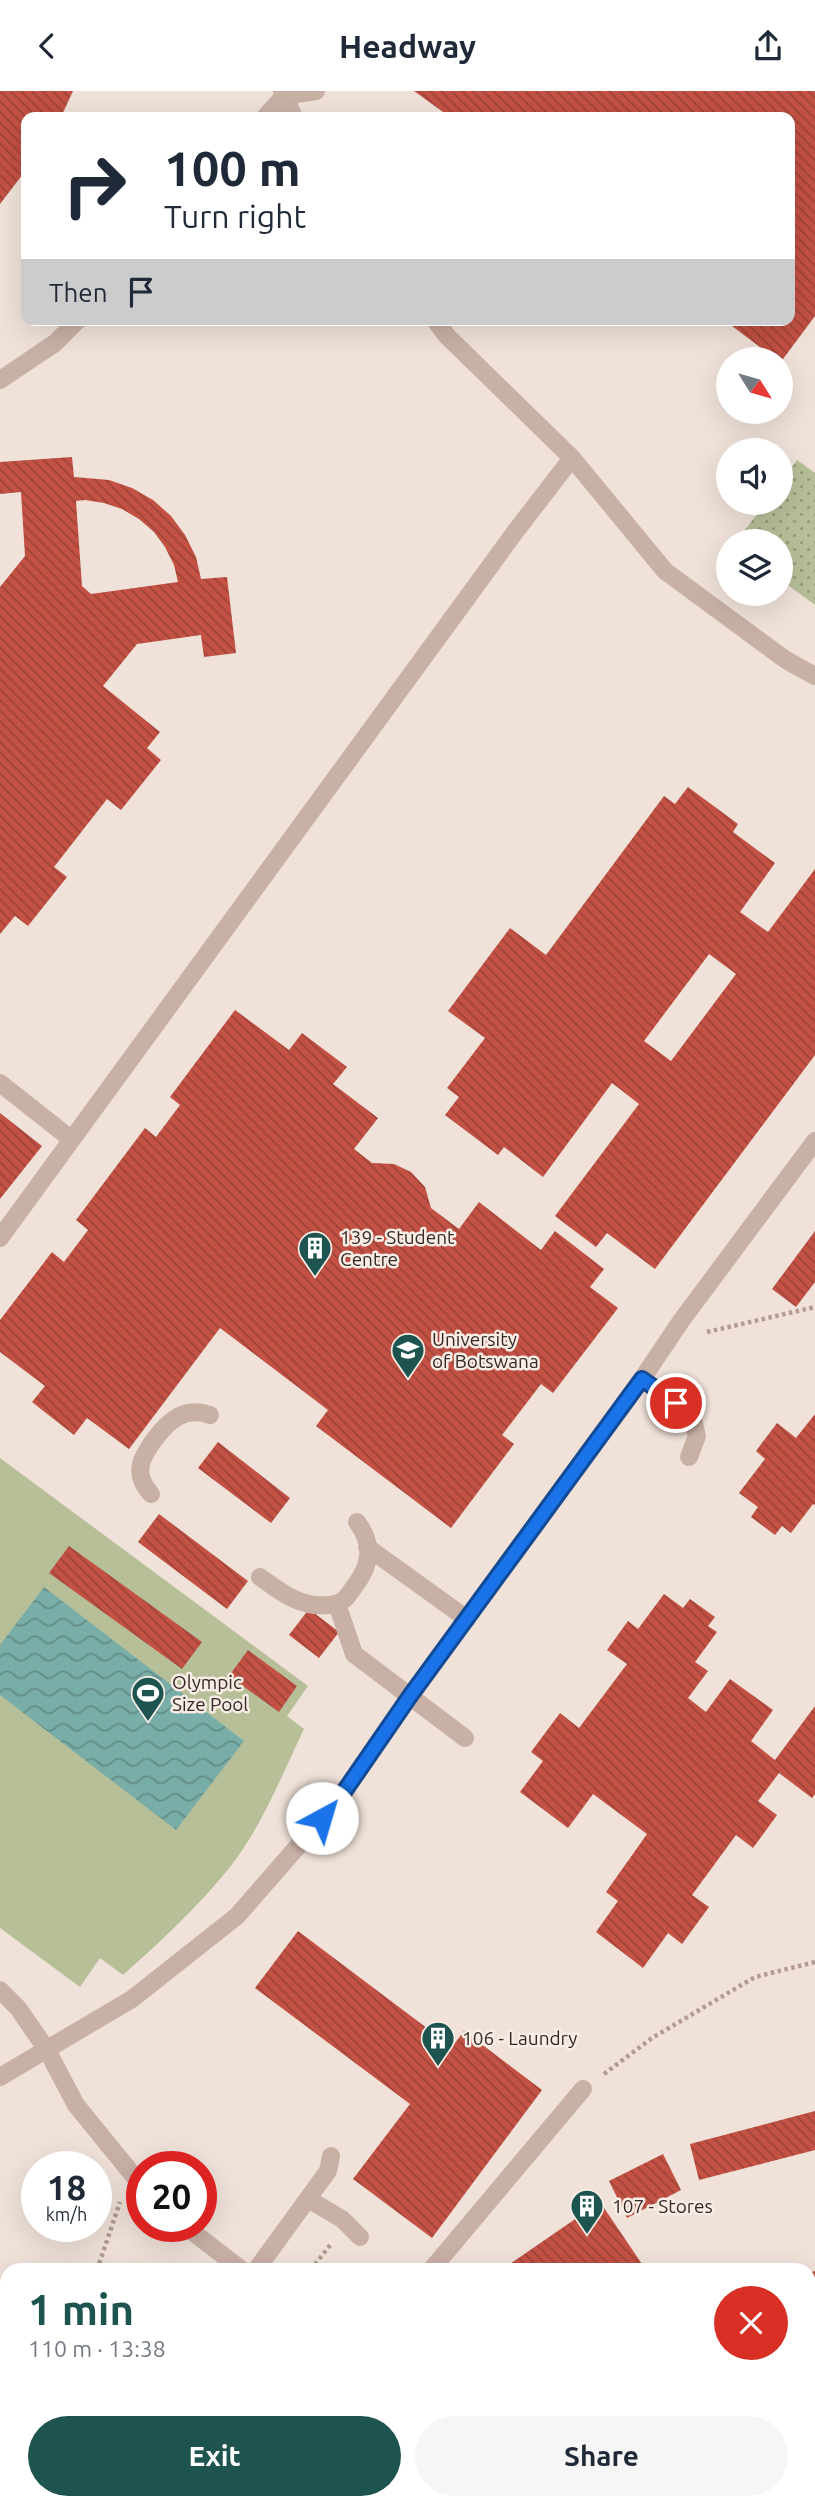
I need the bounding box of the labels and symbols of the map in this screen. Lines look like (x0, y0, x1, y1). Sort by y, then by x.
north arrow (716, 347, 793, 423)
place label: 139 - Student Centre (340, 1226, 455, 1270)
building icon: 139 - Student Centre (296, 1229, 334, 1278)
place label: University of Botswana (432, 1328, 539, 1372)
school or university icon: University of Botswana (389, 1331, 427, 1380)
pin (646, 1373, 706, 1433)
place label: Olympic Size Pool (172, 1671, 248, 1715)
sports icon: Olympic Size Pool (129, 1674, 167, 1723)
position arrow (285, 1781, 359, 1855)
building icon: 106 - Laundry (419, 2019, 457, 2068)
place label: 106 - Laundry (462, 2027, 577, 2049)
speed limit sign: 20 (126, 2151, 217, 2242)
building icon: 107 - Stores (568, 2187, 606, 2236)
place label: 107 - Stores (612, 2195, 713, 2217)

